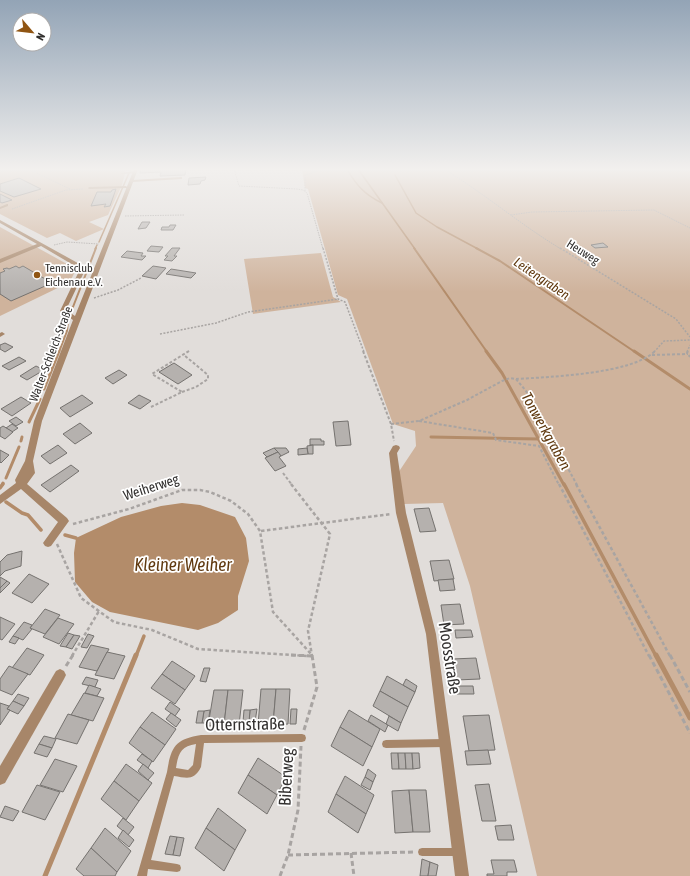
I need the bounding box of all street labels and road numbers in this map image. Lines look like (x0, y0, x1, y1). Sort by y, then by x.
street label: Heuweg (564, 237, 603, 268)
street label: Walter-Schleich-Straße (26, 304, 76, 404)
street label: Weiherweg (121, 471, 181, 503)
street label: Moosstraße (434, 621, 466, 696)
street label: Otternstraße (205, 713, 285, 735)
street label: Biberweg (275, 747, 298, 806)

